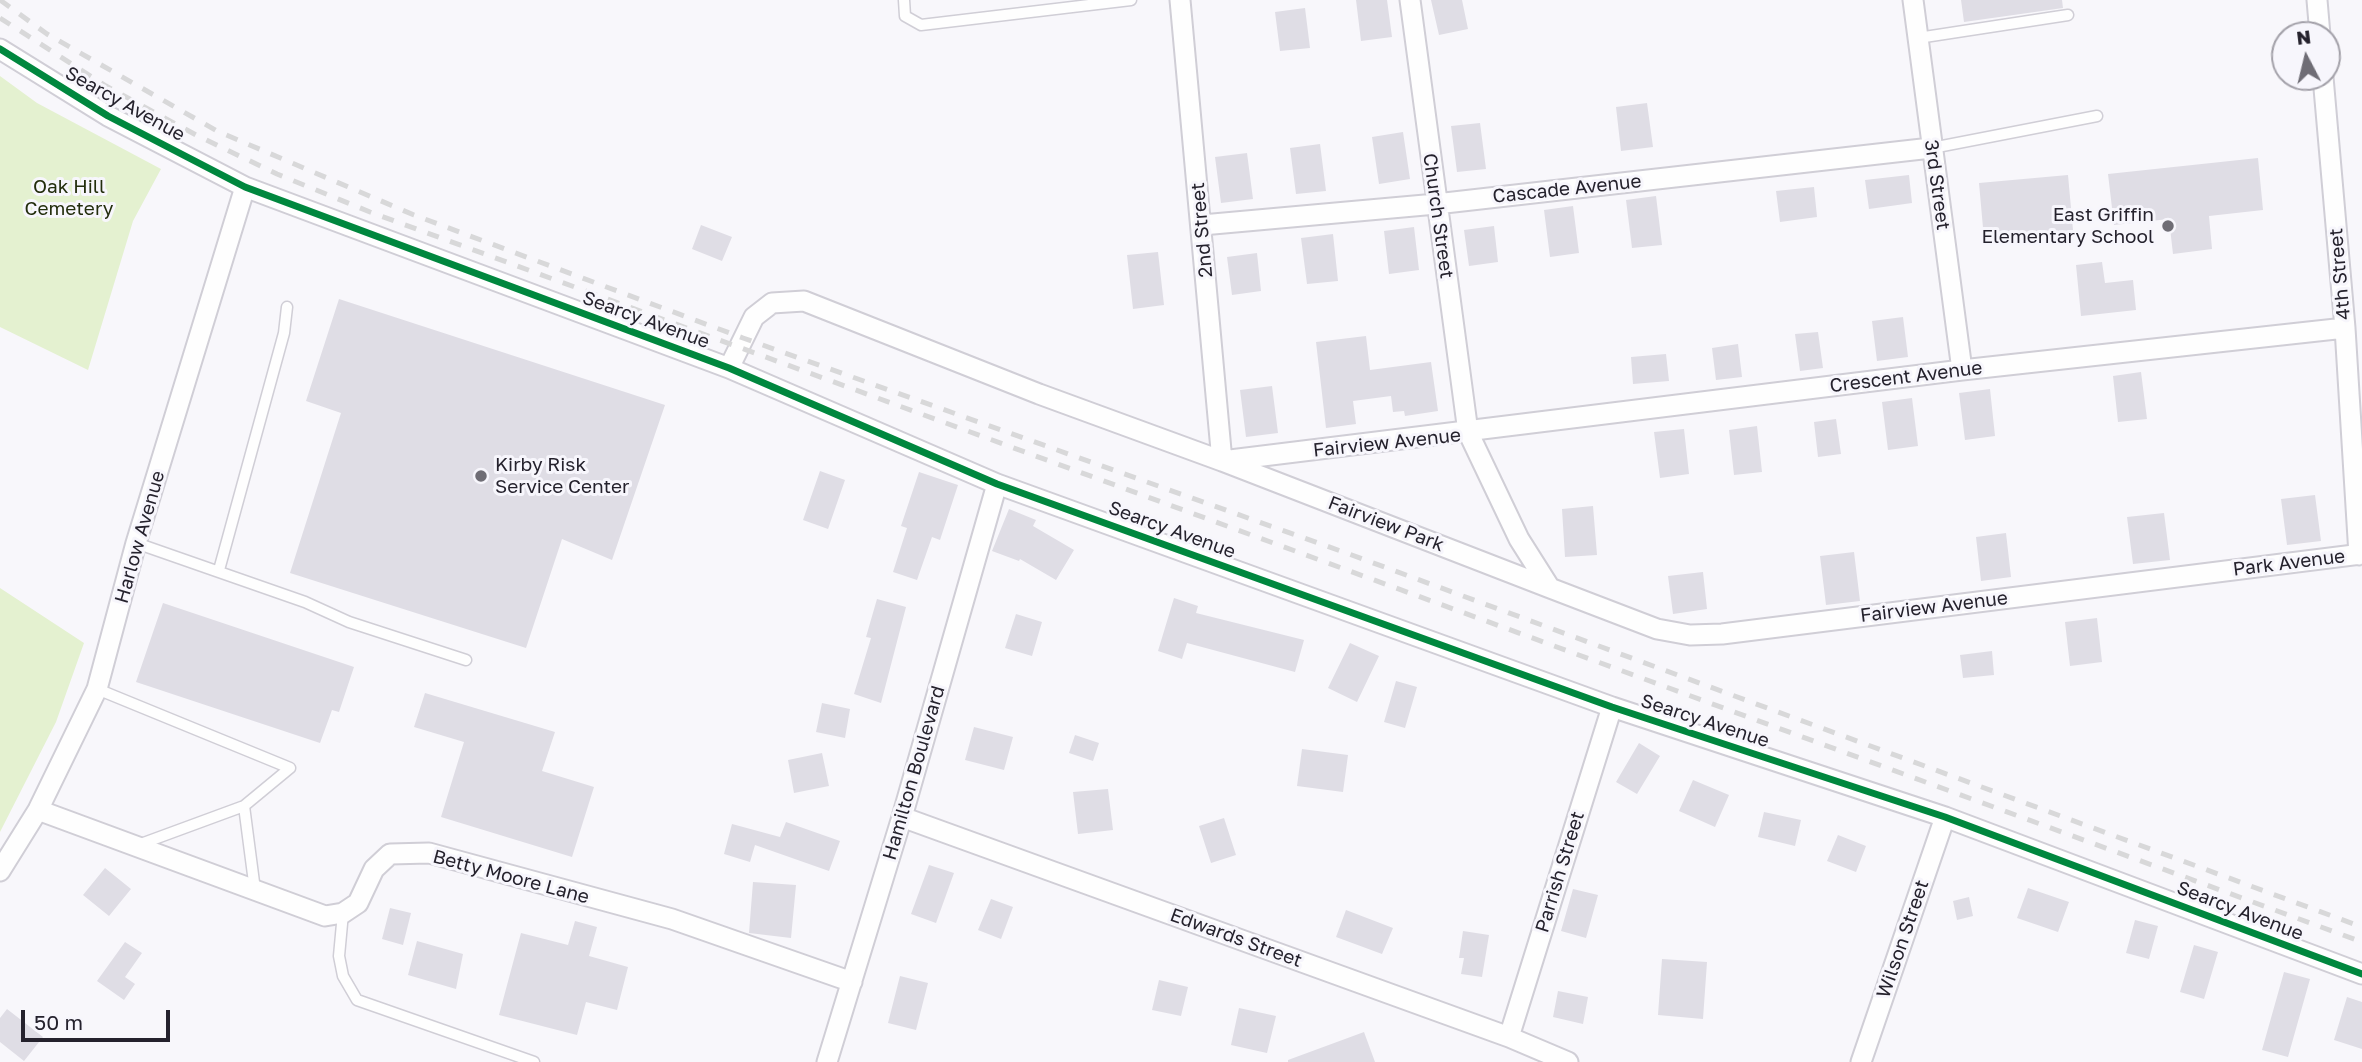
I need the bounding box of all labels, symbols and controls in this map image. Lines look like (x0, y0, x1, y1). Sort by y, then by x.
north arrow (2271, 21, 2341, 91)
text: N (2295, 24, 2312, 49)
street label: Searcy Avenue (61, 62, 189, 146)
street label: 3rd Street (1919, 138, 1955, 232)
street label: Church Street (1418, 152, 1458, 280)
street label: Cascade Avenue (1492, 170, 1642, 208)
park label: Oak Hill Cemetery (24, 176, 114, 220)
street label: 2nd Street (1186, 181, 1218, 279)
place label: East Griffin Elementary School (1981, 204, 2154, 248)
marker: East Griffin Elementary School (2160, 218, 2176, 234)
street label: 4th Street (2325, 227, 2355, 321)
street label: Searcy Avenue (579, 286, 713, 354)
street label: Crescent Avenue (1828, 356, 1984, 398)
street label: Fairview Avenue (1312, 424, 1462, 462)
place label: Kirby Risk Service Center (495, 454, 629, 498)
street label: Harlow Avenue (110, 468, 170, 606)
marker: Kirby Risk Service Center (473, 468, 489, 484)
street label: Fairview Park (1325, 491, 1447, 557)
street label: Searcy Avenue (1105, 496, 1239, 564)
street label: Park Avenue (2232, 545, 2346, 581)
street label: Fairview Avenue (1859, 587, 2009, 627)
street label: Hamilton Boulevard (878, 683, 950, 863)
street label: Searcy Avenue (1638, 690, 1772, 752)
street label: Parrish Street (1531, 809, 1589, 935)
street label: Betty Moore Lane (430, 845, 592, 909)
street label: Searcy Avenue (2174, 876, 2306, 946)
street label: Wilson Street (1872, 877, 1934, 1001)
street label: Edwards Street (1167, 904, 1305, 972)
scale bar (24, 996, 173, 1040)
text: 50 m (34, 1009, 83, 1035)

